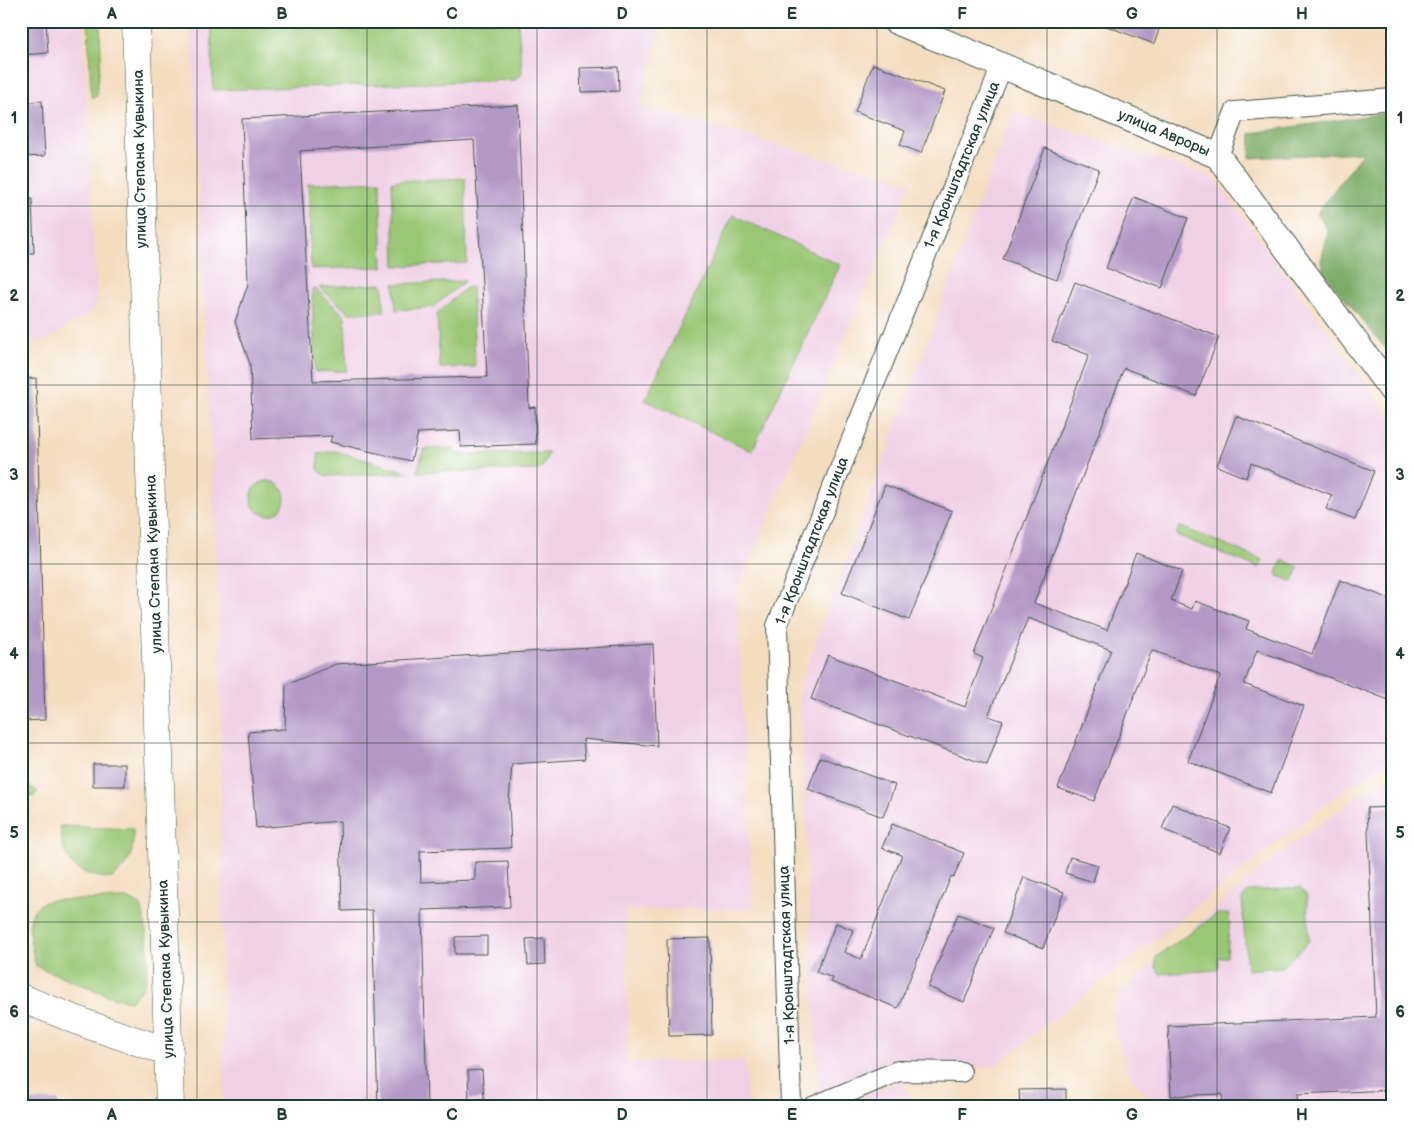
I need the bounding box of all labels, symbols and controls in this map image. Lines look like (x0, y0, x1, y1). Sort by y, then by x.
text: A (106, 5, 117, 24)
text: B (276, 5, 288, 24)
text: C (446, 5, 458, 24)
text: D (616, 5, 628, 24)
text: E (787, 5, 797, 24)
text: F (957, 5, 967, 24)
text: G (1126, 5, 1138, 24)
text: H (1296, 5, 1308, 24)
street label: улица Степана Кувыкина (129, 69, 151, 249)
street label: 1-я Кронштадтская улица (920, 78, 1004, 251)
street label: улица Авроры (1115, 105, 1213, 161)
text: 1 (11, 109, 17, 128)
text: 1 (1397, 109, 1403, 128)
text: 2 (9, 287, 19, 306)
text: 2 (1395, 287, 1405, 306)
street label: 1-я Кронштадтская улица (771, 454, 853, 628)
text: 3 (9, 466, 19, 485)
text: 3 (1395, 466, 1405, 485)
street label: улица Степана Кувыкина (141, 474, 167, 654)
text: 4 (9, 645, 19, 664)
text: 4 (1395, 645, 1405, 664)
text: 5 (9, 824, 19, 843)
text: 5 (1395, 824, 1405, 843)
street label: 1-я Кронштадтская улица (774, 865, 800, 1045)
street label: улица Степана Кувыкина (153, 879, 179, 1059)
text: 6 (9, 1003, 19, 1022)
text: 6 (1395, 1003, 1405, 1022)
text: A (106, 1106, 117, 1125)
text: B (276, 1106, 288, 1125)
text: C (446, 1106, 458, 1125)
text: D (616, 1106, 628, 1125)
text: E (787, 1106, 797, 1125)
text: F (957, 1106, 967, 1125)
text: G (1126, 1106, 1138, 1125)
text: H (1296, 1106, 1308, 1125)

